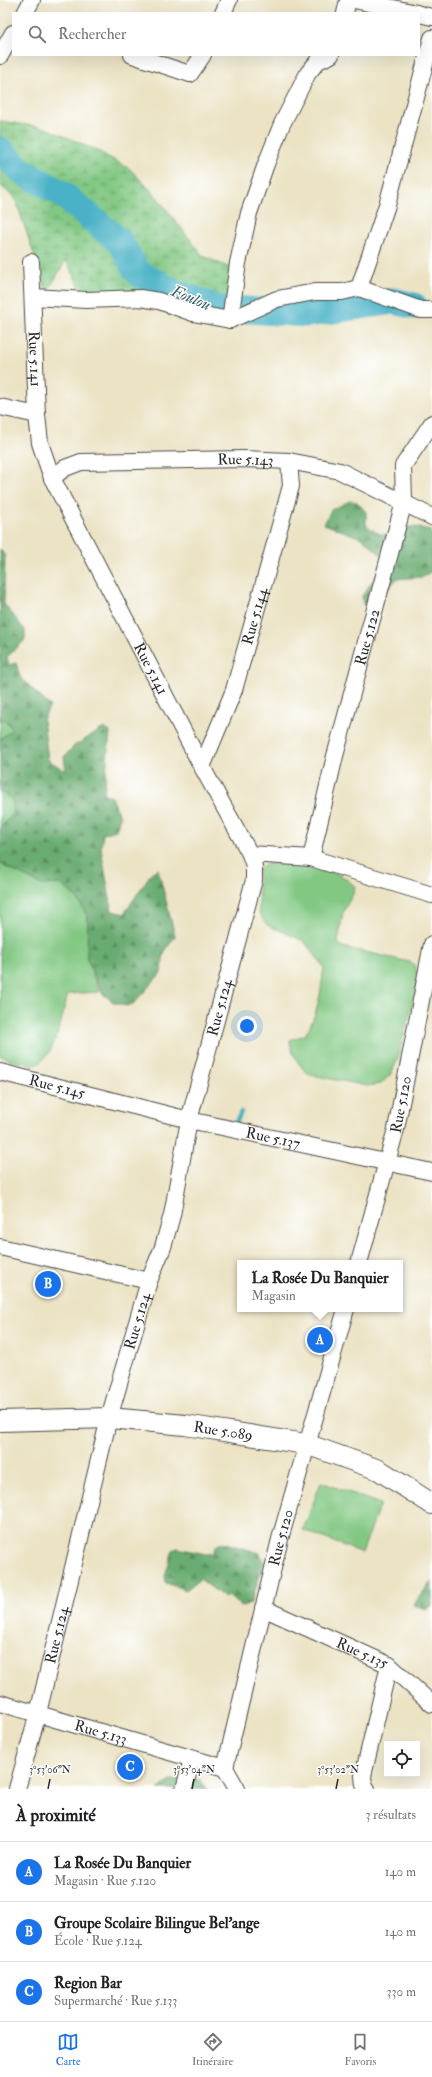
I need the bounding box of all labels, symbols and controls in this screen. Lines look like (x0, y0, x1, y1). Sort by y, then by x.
search box (12, 12, 420, 56)
icon: search (26, 23, 48, 45)
text: Rechercher (58, 25, 126, 44)
water label: Foulou (167, 280, 214, 315)
street label: Rue 5.141 (24, 331, 45, 387)
street label: Rue 5.143 (217, 449, 274, 470)
street label: Rue 5.144 (238, 585, 272, 647)
street label: Rue 5.122 (351, 606, 384, 667)
street label: Rue 5.141 (130, 639, 172, 698)
street label: Rue 5.124 (203, 976, 236, 1038)
your location (237, 1016, 257, 1036)
street label: Rue 5.145 (27, 1070, 88, 1103)
street label: Rue 5.120 (386, 1074, 416, 1135)
street label: Rue 5.137 (244, 1123, 302, 1153)
popup (237, 1260, 403, 1312)
pin: B (35, 1269, 61, 1299)
text: La Rosée Du Banquier (251, 1269, 389, 1288)
text: Magasin (251, 1288, 296, 1304)
street label: Rue 5.124 (120, 1290, 155, 1352)
pin: A (307, 1325, 333, 1355)
street label: Rue 5.089 (192, 1417, 254, 1445)
street label: Rue 5.120 (264, 1507, 298, 1568)
street label: Rue 5.124 (41, 1604, 73, 1666)
street label: Rue 5.135 (333, 1633, 392, 1673)
street label: Rue 5.133 (72, 1716, 129, 1749)
map controls (384, 1741, 420, 1777)
button: locate (384, 1741, 420, 1777)
pin: C (117, 1752, 143, 1782)
text: 3°53'06"N (29, 1764, 71, 1776)
text: 3°53'04"N (173, 1764, 215, 1776)
text: 3°53'02"N (317, 1764, 359, 1776)
text: À proximité (16, 1805, 96, 1826)
text: 3 résultats (365, 1807, 416, 1823)
text: La Rosée Du Banquier (54, 1854, 191, 1873)
text: A (25, 1864, 33, 1880)
text: 140 m (385, 1864, 416, 1880)
text: Magasin · Rue 5.120 (54, 1873, 156, 1889)
text: Groupe Scolaire Bilingue Bel'ange (54, 1914, 260, 1933)
text: B (25, 1924, 33, 1940)
text: 140 m (385, 1924, 416, 1940)
text: École · Rue 5.124 (54, 1933, 142, 1949)
text: Region Bar (54, 1974, 122, 1993)
text: C (24, 1984, 34, 2000)
text: 330 m (387, 1984, 416, 2000)
text: Supermarché · Rue 5.133 (54, 1993, 177, 2009)
tab: Carte (56, 2031, 81, 2068)
tab: Itinéraire (192, 2031, 233, 2068)
tab: Favoris (345, 2031, 376, 2068)

